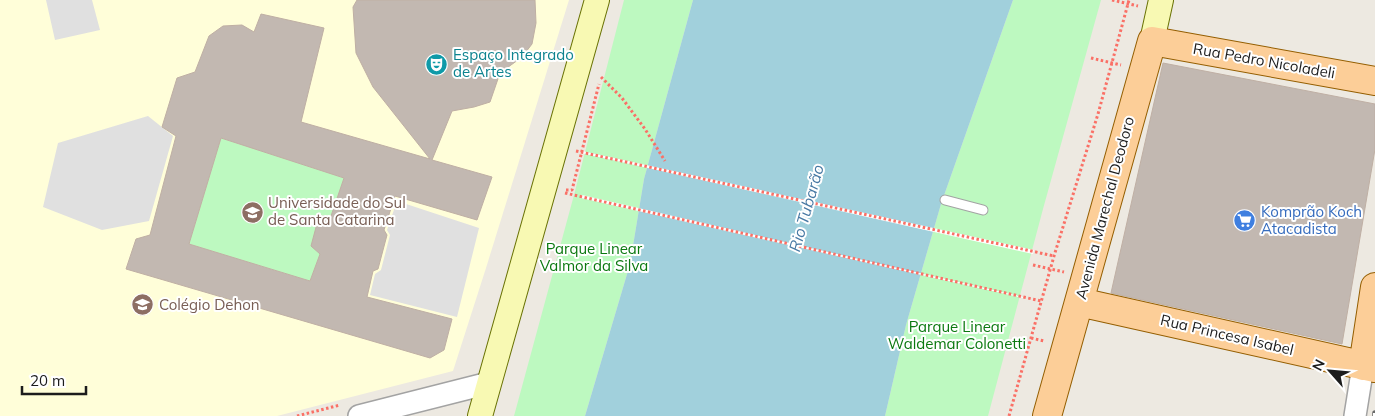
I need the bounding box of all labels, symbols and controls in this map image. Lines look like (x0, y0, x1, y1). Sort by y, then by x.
street label: Rua Pedro Nicoladeli (1192, 39, 1337, 82)
place label: Espaço Integrado de Artes (453, 45, 574, 81)
theatre icon: Espaço Integrado de Artes (425, 52, 449, 76)
street label: Avenida Marechal Deodoro (1071, 114, 1138, 301)
water label: Rio Tubarão (784, 162, 828, 254)
place label: Universidade do Sul de Santa Catarina (268, 193, 406, 229)
school or university icon: Universidade do Sul de Santa Catarina (240, 200, 264, 224)
place label: Komprão Koch Atacadista (1261, 202, 1362, 238)
supermarket icon: Komprão Koch Atacadista (1233, 209, 1257, 233)
park label: Parque Linear Valmor da Silva (540, 239, 648, 275)
school or university icon: Colégio Dehon (131, 293, 155, 317)
place label: Colégio Dehon (159, 295, 260, 314)
street label: Rua Princesa Isabel (1159, 310, 1296, 359)
park label: Parque Linear Waldemar Colonetti (888, 317, 1026, 353)
north arrow (1305, 346, 1355, 396)
text: N (1308, 356, 1329, 374)
scale bar (22, 364, 86, 396)
text: 20 m (30, 371, 65, 390)

